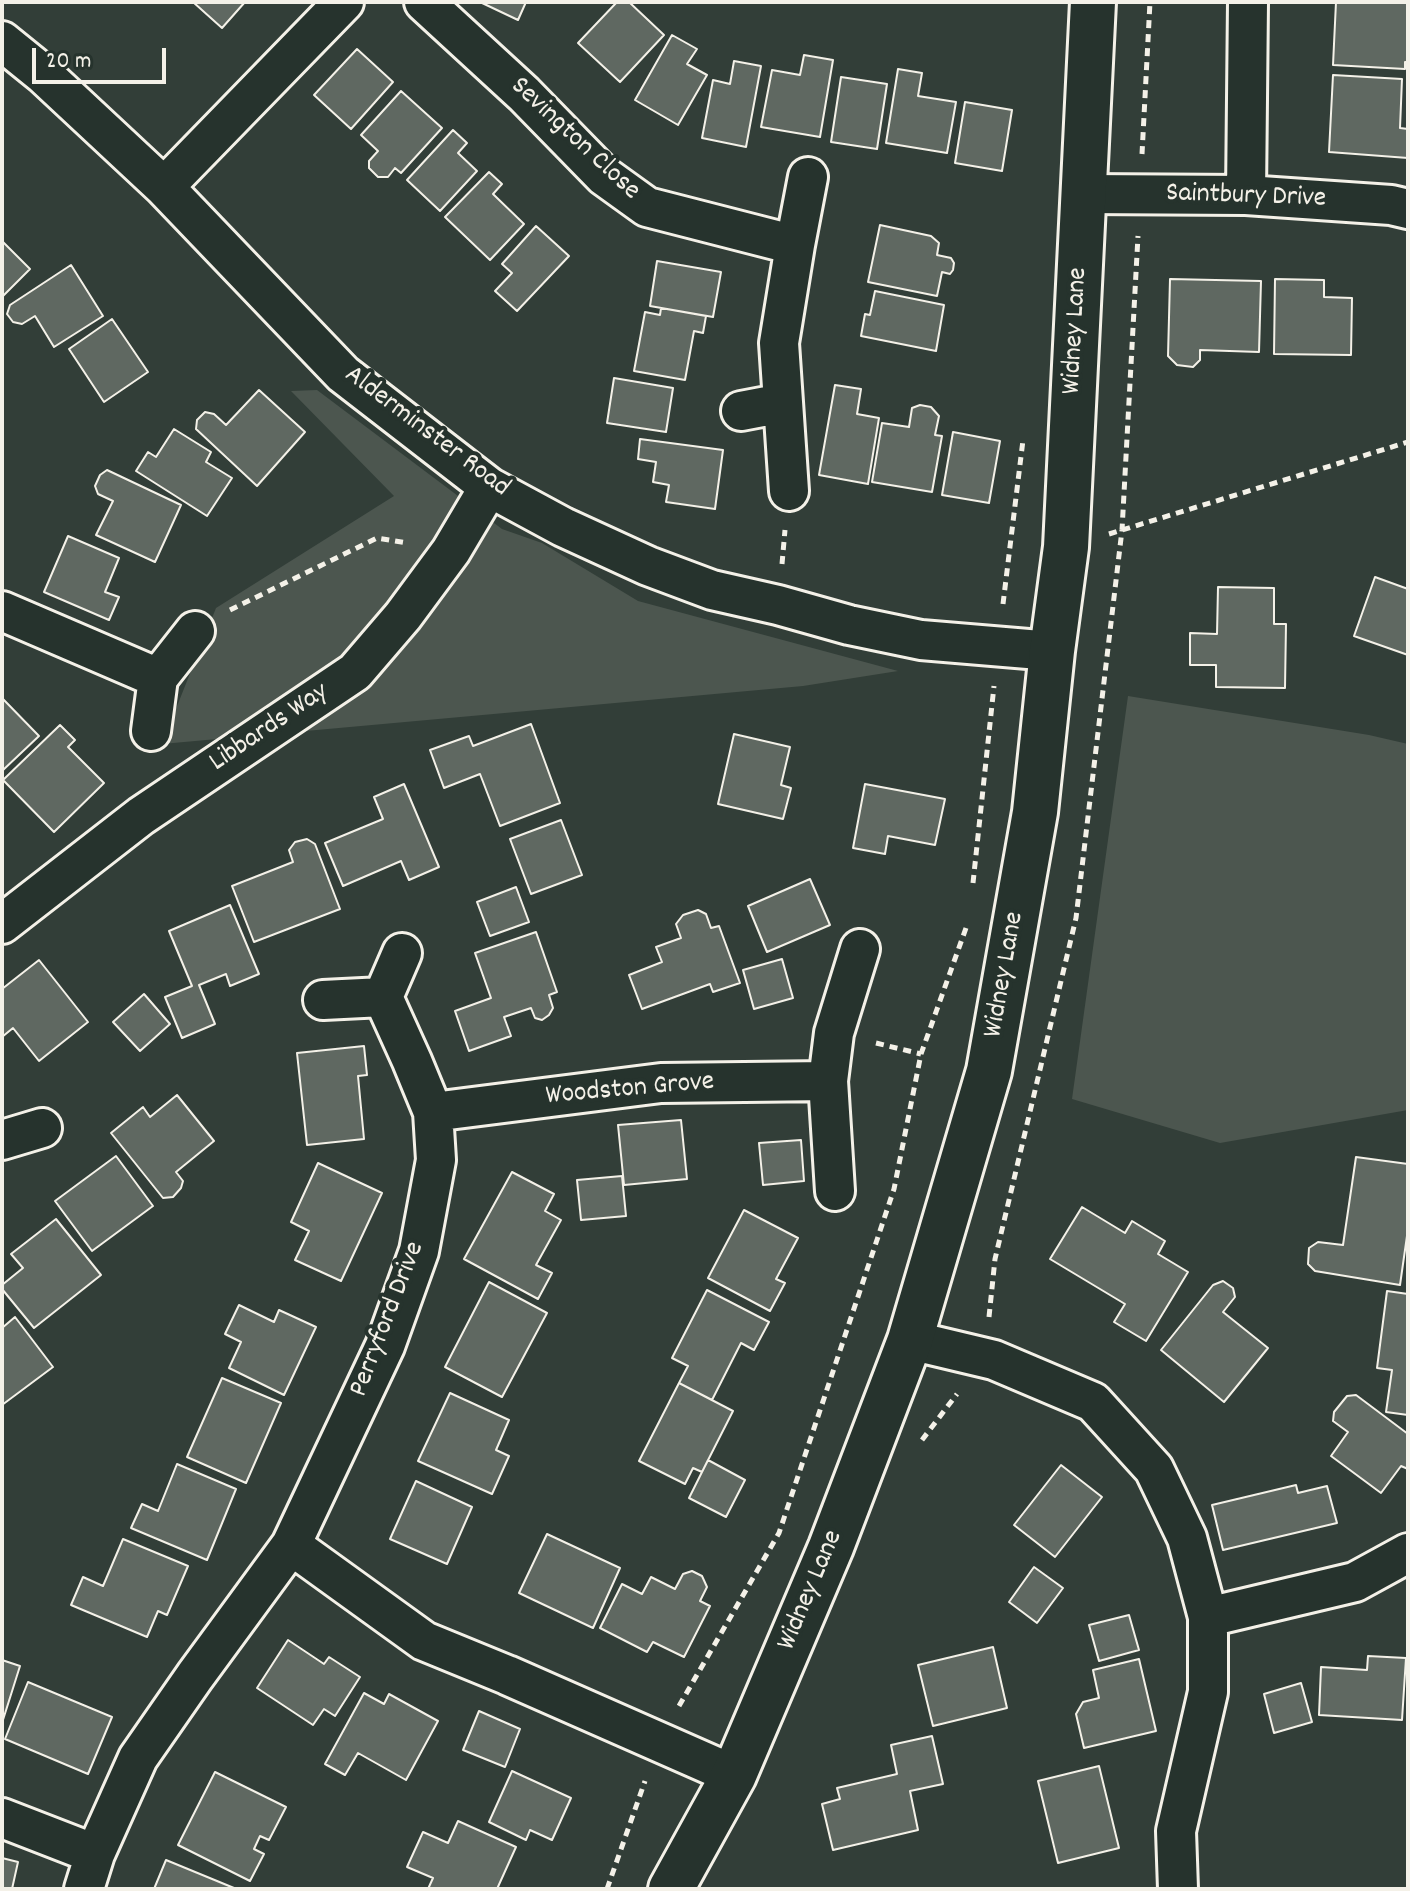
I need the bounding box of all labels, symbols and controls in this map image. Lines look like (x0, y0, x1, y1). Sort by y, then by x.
scale bar (36, 32, 170, 82)
text: 20 m (46, 45, 92, 79)
street label: Sevington Close (502, 71, 646, 209)
street label: Saintbury Drive (1165, 178, 1327, 218)
street label: Widney Lane (1057, 267, 1097, 395)
street label: Alderminster Road (337, 360, 515, 506)
street label: Libbards Way (204, 677, 336, 781)
street label: Widney Lane (978, 909, 1034, 1041)
street label: Woodston Grove (544, 1067, 716, 1115)
street label: Perryford Drive (344, 1238, 434, 1402)
street label: Widney Lane (772, 1526, 852, 1656)

